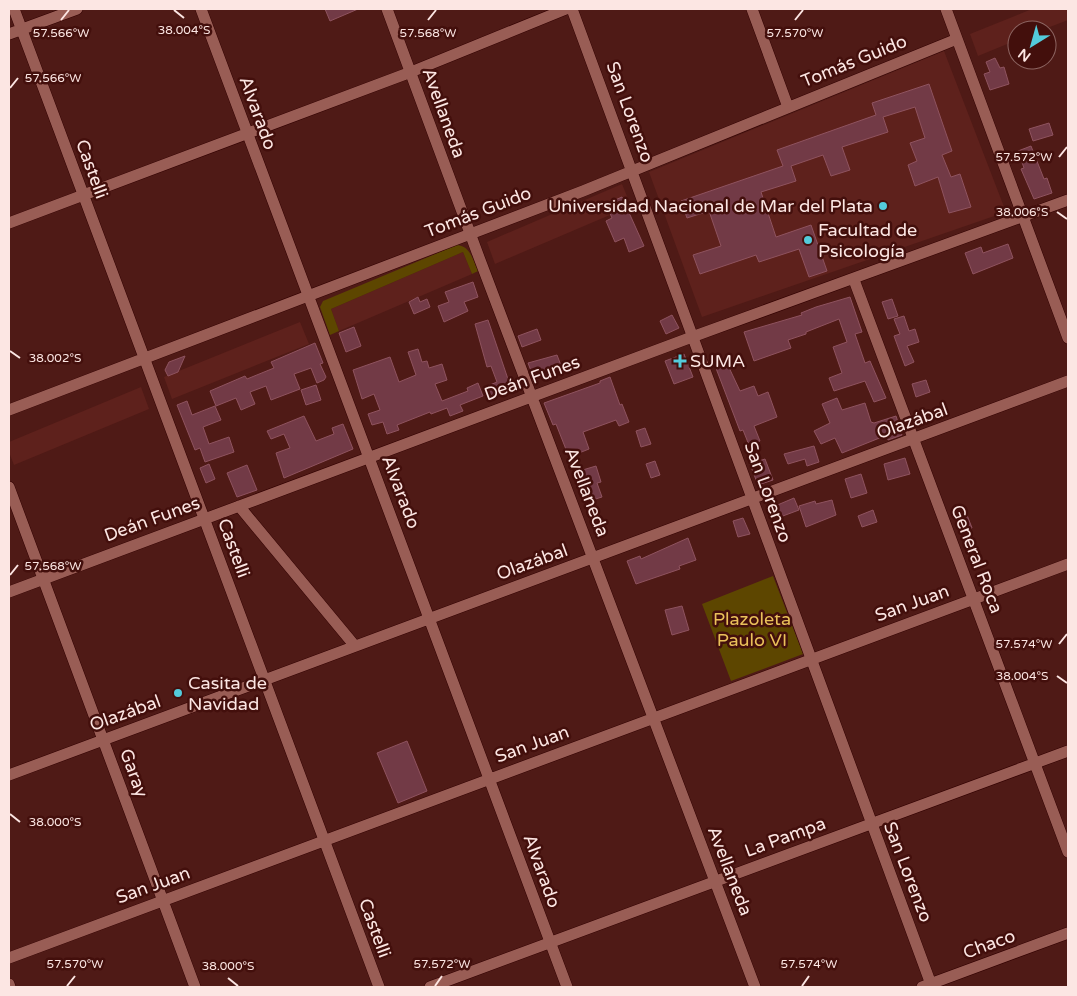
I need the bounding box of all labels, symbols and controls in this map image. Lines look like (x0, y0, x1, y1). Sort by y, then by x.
north arrow (1007, 20, 1057, 70)
text: 38.004°S (158, 23, 210, 37)
text: 57.566°W (33, 26, 89, 40)
text: 57.568°W (400, 26, 456, 40)
text: 57.570°W (767, 26, 823, 40)
street label: Tomás Guido (798, 30, 910, 92)
text: N (1015, 45, 1034, 65)
street label: San Lorenzo (602, 59, 658, 166)
street label: Avellaneda (418, 65, 470, 161)
text: 57.566°W (25, 71, 81, 85)
street label: Alvarado (235, 73, 281, 153)
street label: Castelli (71, 136, 113, 202)
text: 57.572°W (996, 150, 1052, 164)
street label: Tomás Guido (422, 182, 534, 242)
place label: Universidad Nacional de Mar del Plata (548, 195, 873, 217)
marker: Universidad Nacional de Mar del Plata (877, 200, 889, 212)
text: 38.006°S (996, 205, 1048, 219)
place label: Facultad de Psicología (818, 219, 917, 262)
marker: Facultad de Psicología (802, 234, 814, 246)
place label: SUMA (690, 350, 746, 372)
text: 38.002°S (29, 351, 81, 365)
street label: Deán Funes (481, 351, 583, 405)
marker: SUMA (674, 355, 686, 367)
street label: Olazábal (873, 398, 951, 444)
street label: San Lorenzo (740, 439, 796, 546)
street label: Avellaneda (560, 444, 614, 540)
street label: Alvarado (377, 452, 425, 532)
street label: Deán Funes (101, 492, 203, 546)
street label: General Roca (946, 502, 1008, 616)
street label: Castelli (213, 515, 255, 581)
street label: Olazábal (493, 539, 571, 585)
text: 57.568°W (25, 559, 81, 573)
street label: San Juan (872, 579, 952, 627)
park label: Plazoleta Paulo VI (713, 608, 791, 651)
text: 57.574°W (996, 637, 1052, 651)
text: 38.004°S (996, 669, 1048, 683)
place label: Casita de Navidad (188, 672, 267, 715)
marker: Casita de Navidad (172, 687, 184, 699)
street label: Olazábal (86, 690, 164, 736)
street label: San Juan (492, 720, 572, 768)
street label: Garay (115, 746, 153, 801)
street label: La Pampa (741, 812, 829, 862)
text: 38.000°S (29, 815, 81, 829)
street label: San Lorenzo (879, 819, 937, 925)
street label: Avellaneda (703, 823, 757, 919)
street label: Alvarado (519, 831, 565, 911)
street label: San Juan (113, 861, 193, 909)
street label: Castelli (354, 895, 396, 961)
street label: Chaco (960, 924, 1018, 964)
text: 57.570°W (47, 957, 103, 971)
text: 57.572°W (414, 957, 470, 971)
text: 57.574°W (781, 957, 837, 971)
text: 38.000°S (202, 959, 254, 973)

